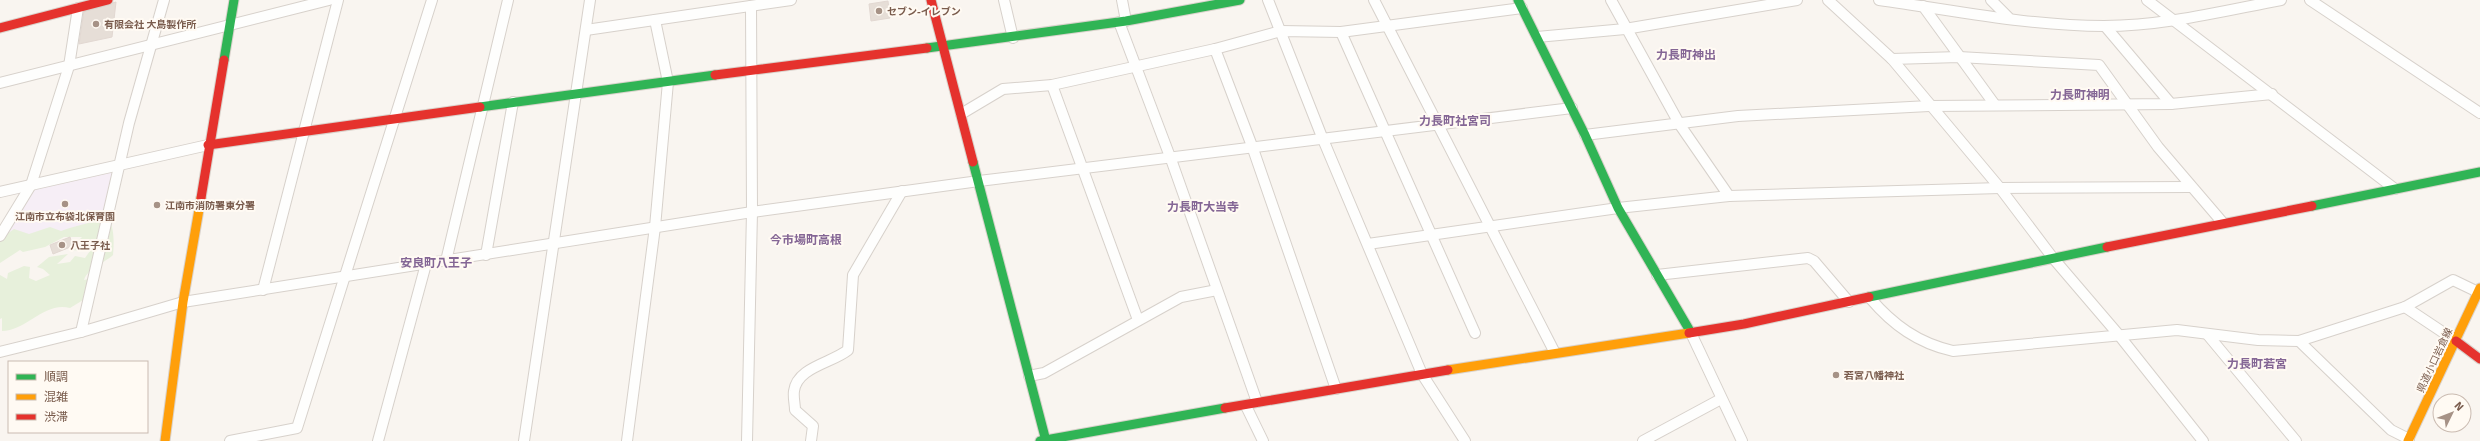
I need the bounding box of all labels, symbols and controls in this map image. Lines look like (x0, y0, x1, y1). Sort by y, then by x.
marker: セブン-イレブン (874, 6, 884, 16)
place label: セブン-イレブン (887, 6, 961, 18)
marker: 有限会社 大島製作所 (91, 19, 101, 29)
place label: 有限会社 大島製作所 (104, 19, 196, 31)
district label: 力長町神出 (1656, 48, 1716, 63)
district label: 力長町神明 (2050, 88, 2110, 103)
district label: 力長町社宮司 (1419, 114, 1491, 129)
marker: 江南市立布袋北保育園 (60, 199, 70, 209)
marker: 江南市消防署東分署 (152, 200, 162, 210)
place label: 江南市消防署東分署 (165, 200, 255, 212)
district label: 力長町大当寺 (1167, 200, 1239, 215)
place label: 江南市立布袋北保育園 (15, 211, 115, 223)
district label: 今市場町高根 (770, 233, 842, 248)
marker: 八王子社 (57, 240, 67, 250)
place label: 八王子社 (70, 240, 111, 252)
district label: 安良町八王子 (400, 256, 472, 271)
street label: 県道小口岩倉線 (2415, 326, 2455, 395)
district label: 力長町若宮 (2227, 357, 2287, 372)
legend (8, 361, 148, 433)
text: 順調 (44, 370, 68, 385)
marker: 若宮八幡神社 (1831, 370, 1841, 380)
place label: 若宮八幡神社 (1843, 370, 1905, 382)
text: 混雑 (44, 390, 68, 405)
north arrow (2432, 393, 2472, 433)
text: N (2452, 399, 2466, 414)
text: 渋滞 (44, 410, 68, 425)

